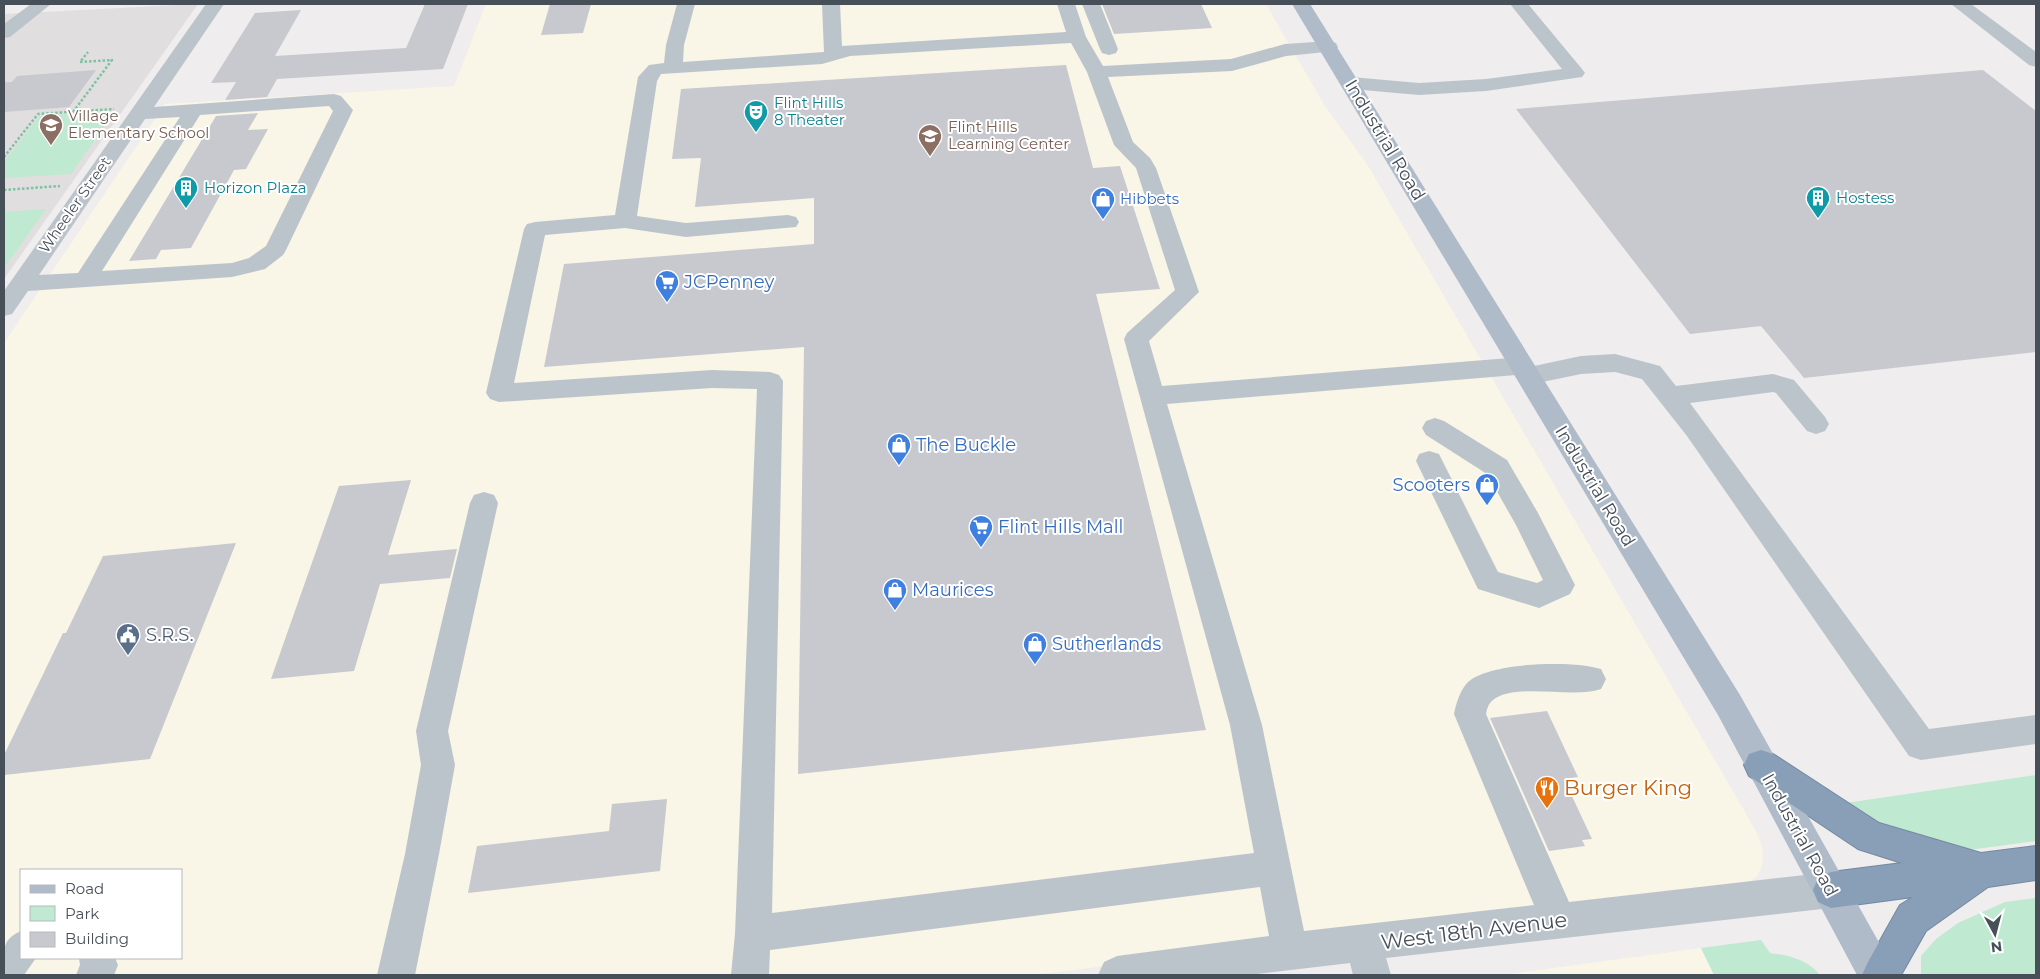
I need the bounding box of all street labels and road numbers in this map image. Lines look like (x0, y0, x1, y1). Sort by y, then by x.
street label: Industrial Road (1340, 76, 1430, 204)
street label: Wheeler Street (34, 153, 115, 256)
street label: Industrial Road (1550, 422, 1640, 550)
street label: Industrial Road (1757, 770, 1843, 900)
street label: West 18th Avenue (1379, 907, 1569, 954)

